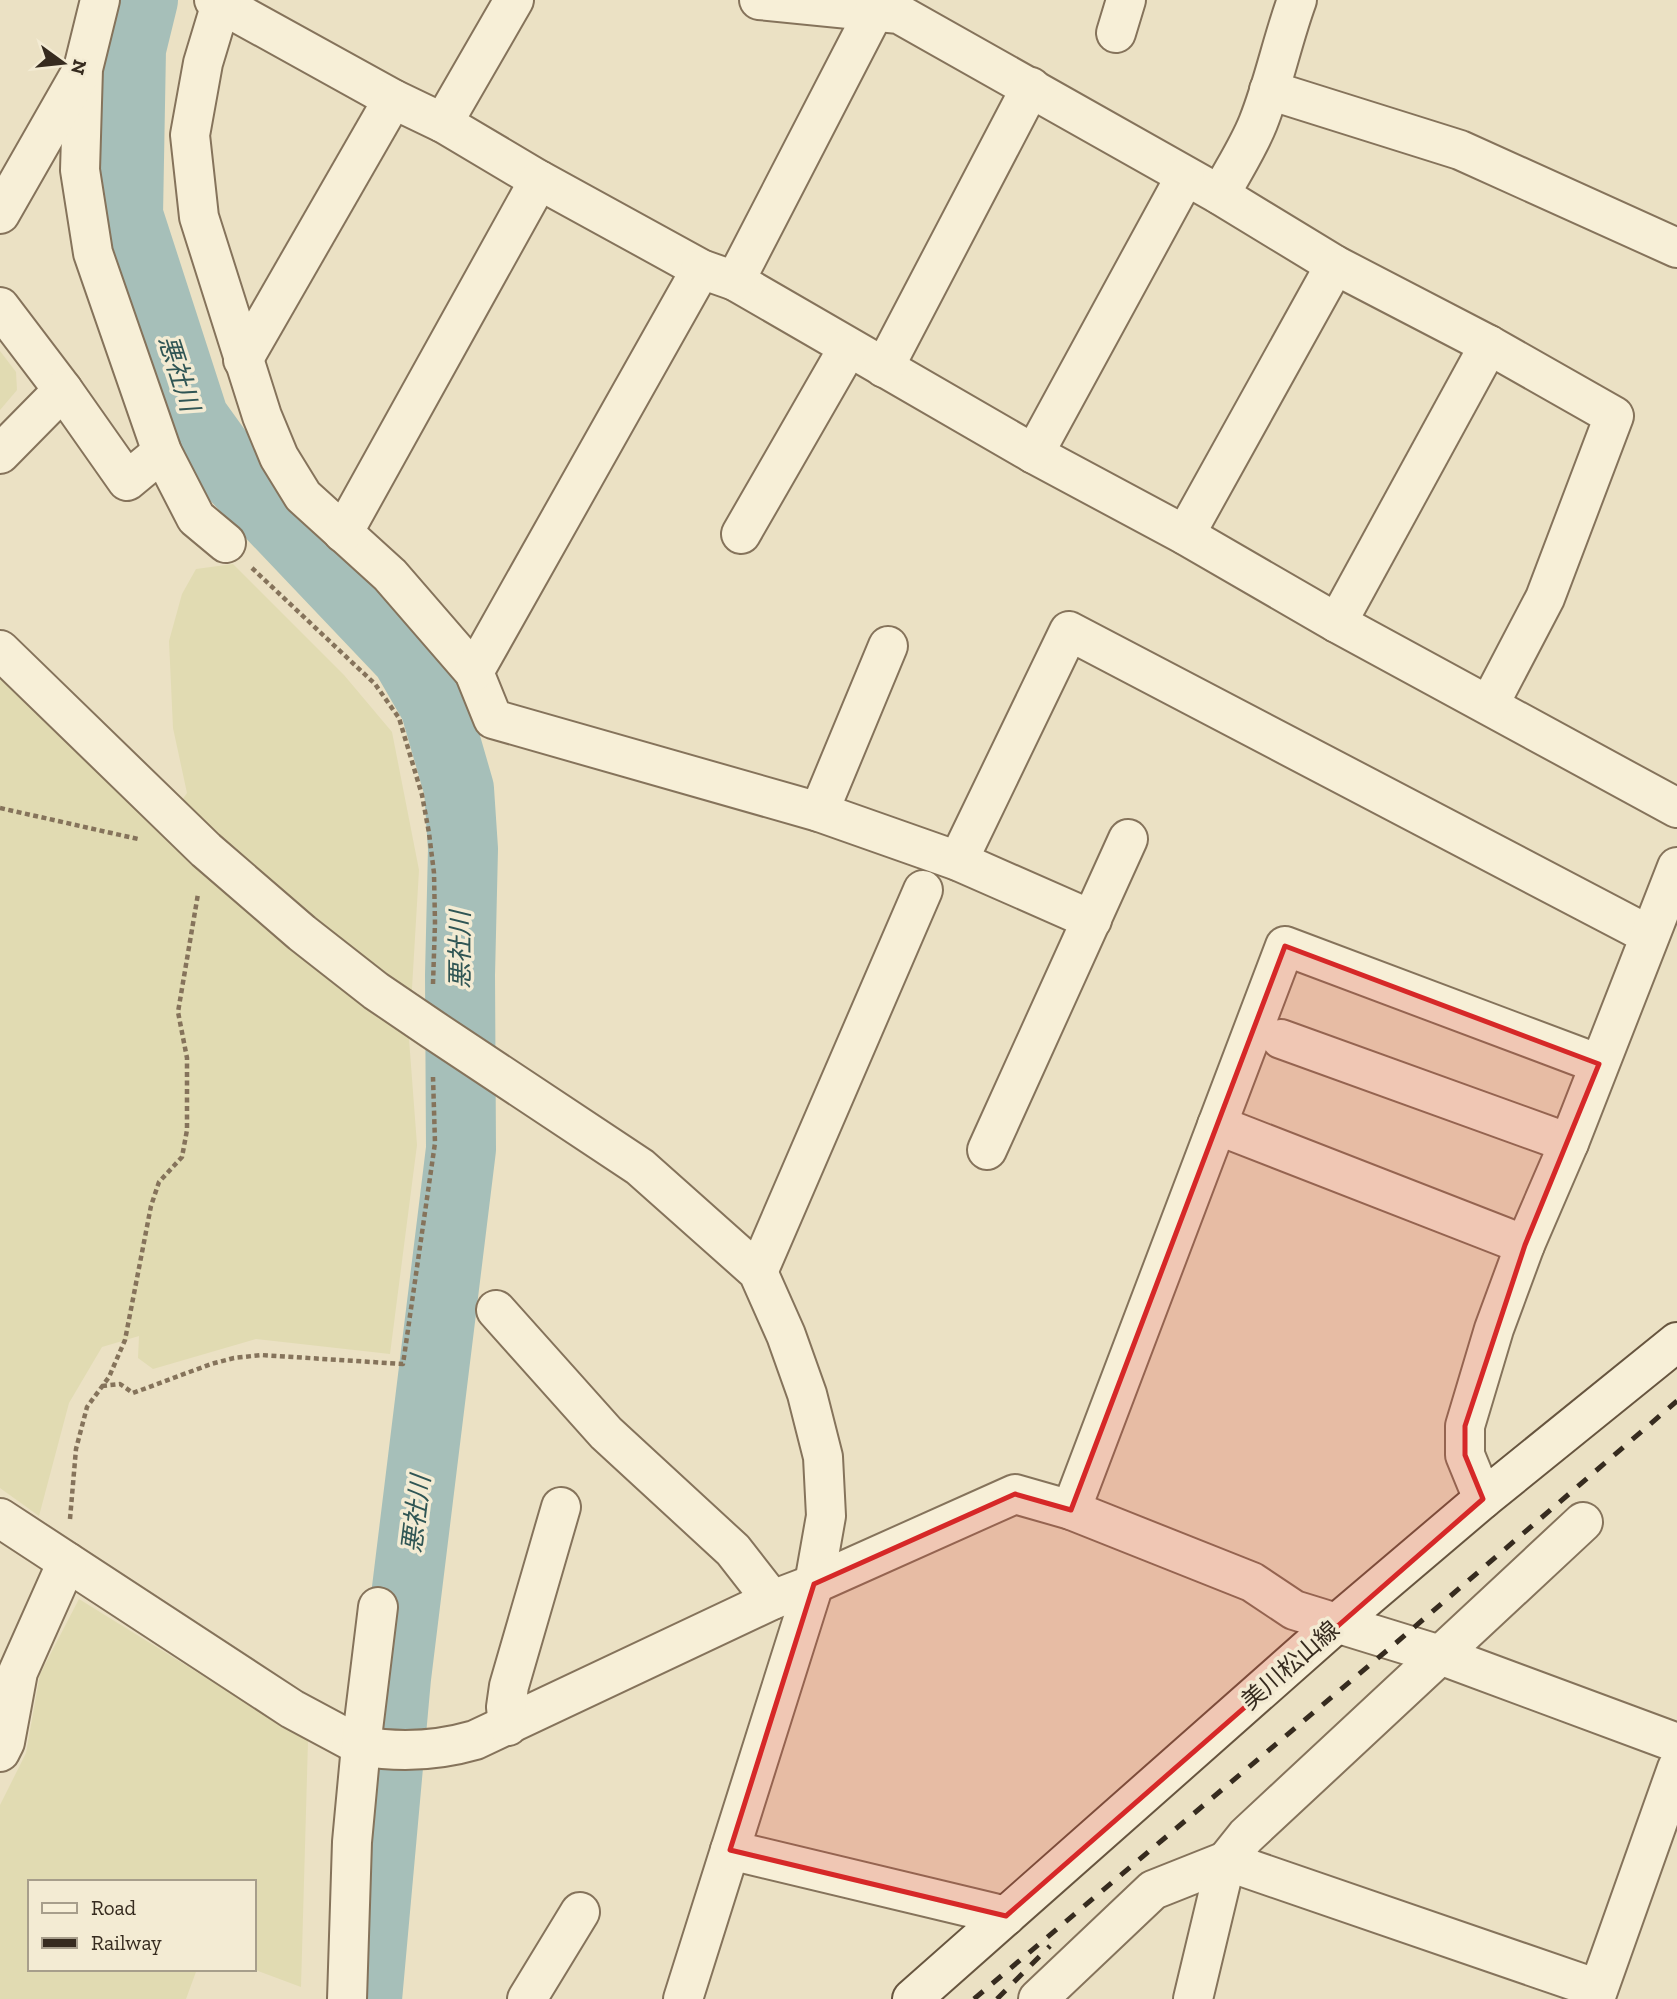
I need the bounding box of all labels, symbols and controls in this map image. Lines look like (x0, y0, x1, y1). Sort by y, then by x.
north arrow (28, 28, 98, 98)
text: N (66, 57, 92, 77)
water label: 悪社川 (152, 331, 207, 418)
water label: 悪社川 (444, 908, 476, 989)
water label: 悪社川 (395, 1470, 437, 1555)
street label: 美川松山線 (1235, 1615, 1345, 1715)
legend (28, 1880, 256, 1971)
text: Road (91, 1895, 137, 1920)
text: Railway (91, 1930, 162, 1955)

